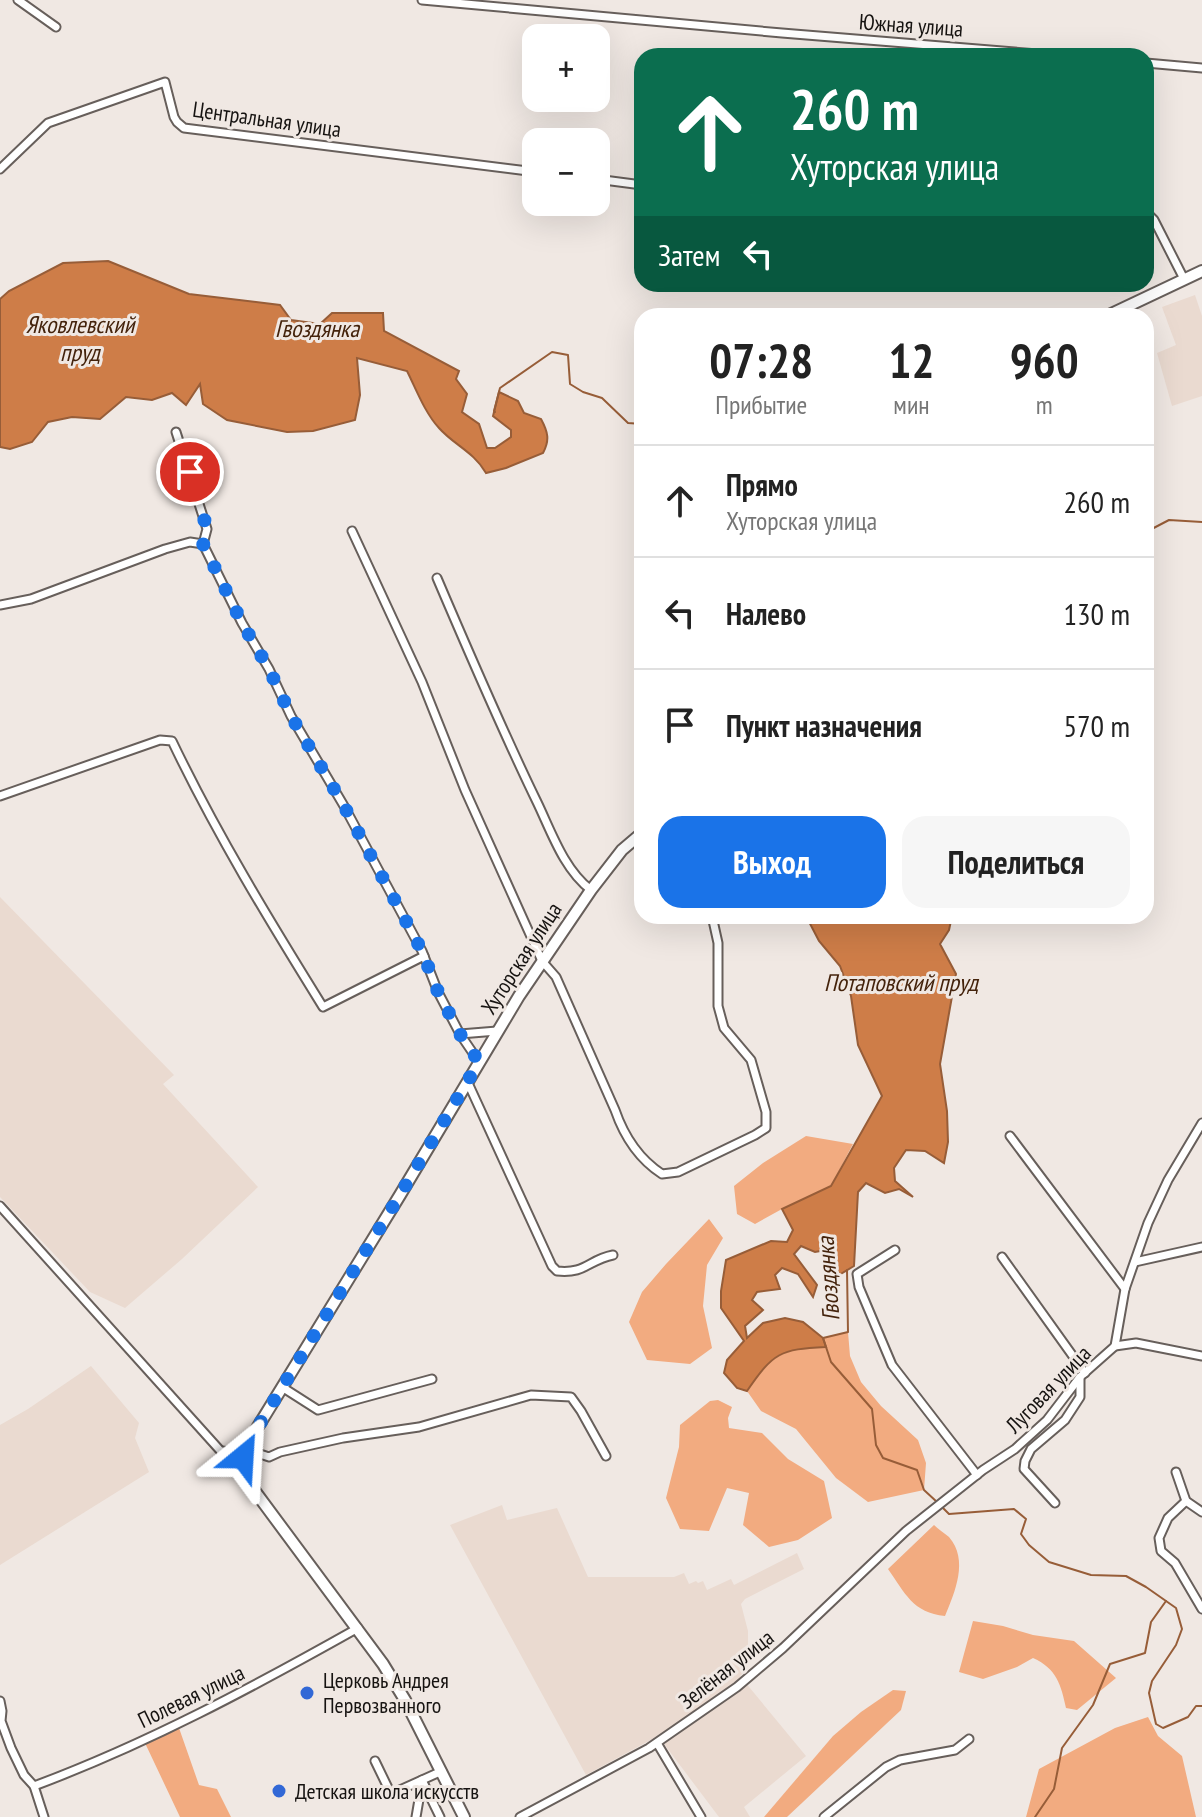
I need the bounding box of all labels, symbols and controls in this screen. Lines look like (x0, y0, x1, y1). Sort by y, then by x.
street label: Южная улица (858, 7, 964, 43)
map controls (522, 24, 610, 216)
button: + (522, 24, 610, 112)
text: 260 m (790, 73, 919, 145)
icon: ahead (658, 80, 762, 184)
street label: Центральная улица (191, 95, 343, 143)
button: − (522, 128, 610, 216)
text: Хуторская улица (790, 143, 999, 190)
icon: left (736, 232, 780, 276)
text: Затем (658, 235, 720, 274)
water label: Яковлевский пруд (26, 309, 137, 368)
water label: Гвоздянка (275, 313, 360, 344)
text: 07:28 (709, 329, 813, 391)
text: 12 (889, 329, 934, 391)
text: 960 (1010, 329, 1079, 391)
text: Прибытие (715, 388, 807, 421)
text: мин (893, 388, 930, 421)
text: m (1036, 388, 1053, 421)
pin (156, 438, 224, 506)
icon: arrive (168, 450, 212, 494)
text: Прямо (726, 465, 798, 504)
icon: ahead (658, 479, 702, 523)
text: 260 m (1064, 482, 1130, 521)
text: Хуторская улица (726, 504, 877, 537)
icon: left (658, 591, 702, 635)
text: Налево (726, 594, 806, 633)
text: 130 m (1064, 594, 1130, 633)
icon: arrive (658, 703, 702, 747)
text: Пункт назначения (726, 706, 922, 745)
text: 570 m (1064, 706, 1130, 745)
button: Выход (658, 816, 886, 908)
button: Поделиться (902, 816, 1130, 908)
street label: Хуторская улица (474, 897, 568, 1019)
water label: Потаповский пруд (824, 967, 980, 998)
water label: Гвоздянка (810, 1235, 846, 1322)
street label: Луговая улица (999, 1339, 1097, 1439)
position arrow (201, 1415, 285, 1499)
street label: Зелёная улица (673, 1623, 779, 1715)
street label: Полевая улица (133, 1658, 249, 1734)
place label: Церковь Андрея Первозванного (323, 1666, 449, 1719)
marker: Церковь Андрея Первозванного (298, 1684, 316, 1702)
place label: Детская школа искусств (295, 1777, 479, 1805)
marker: Детская школа искусств (270, 1782, 288, 1800)

